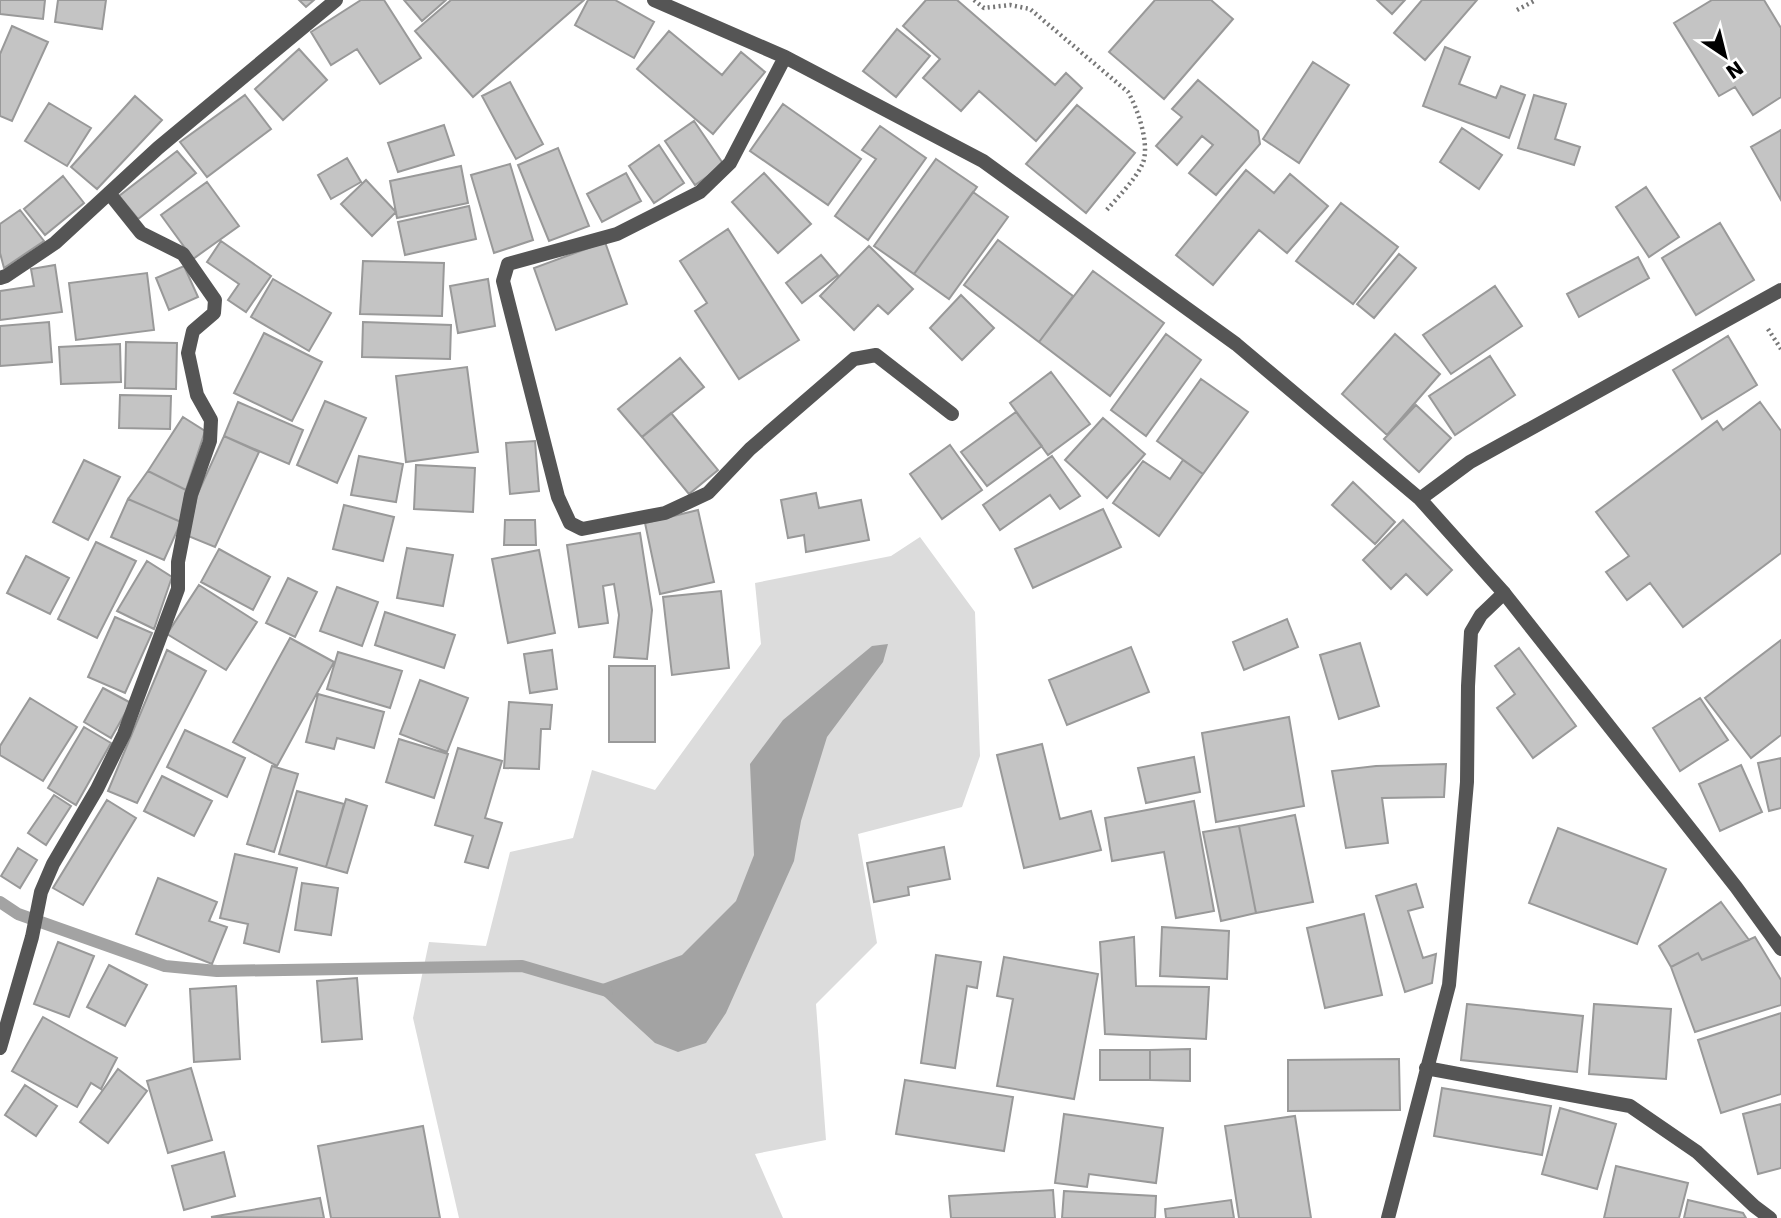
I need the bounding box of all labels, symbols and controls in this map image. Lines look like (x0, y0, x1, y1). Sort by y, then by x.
north arrow (1690, 21, 1760, 91)
text: N (1722, 56, 1748, 83)

